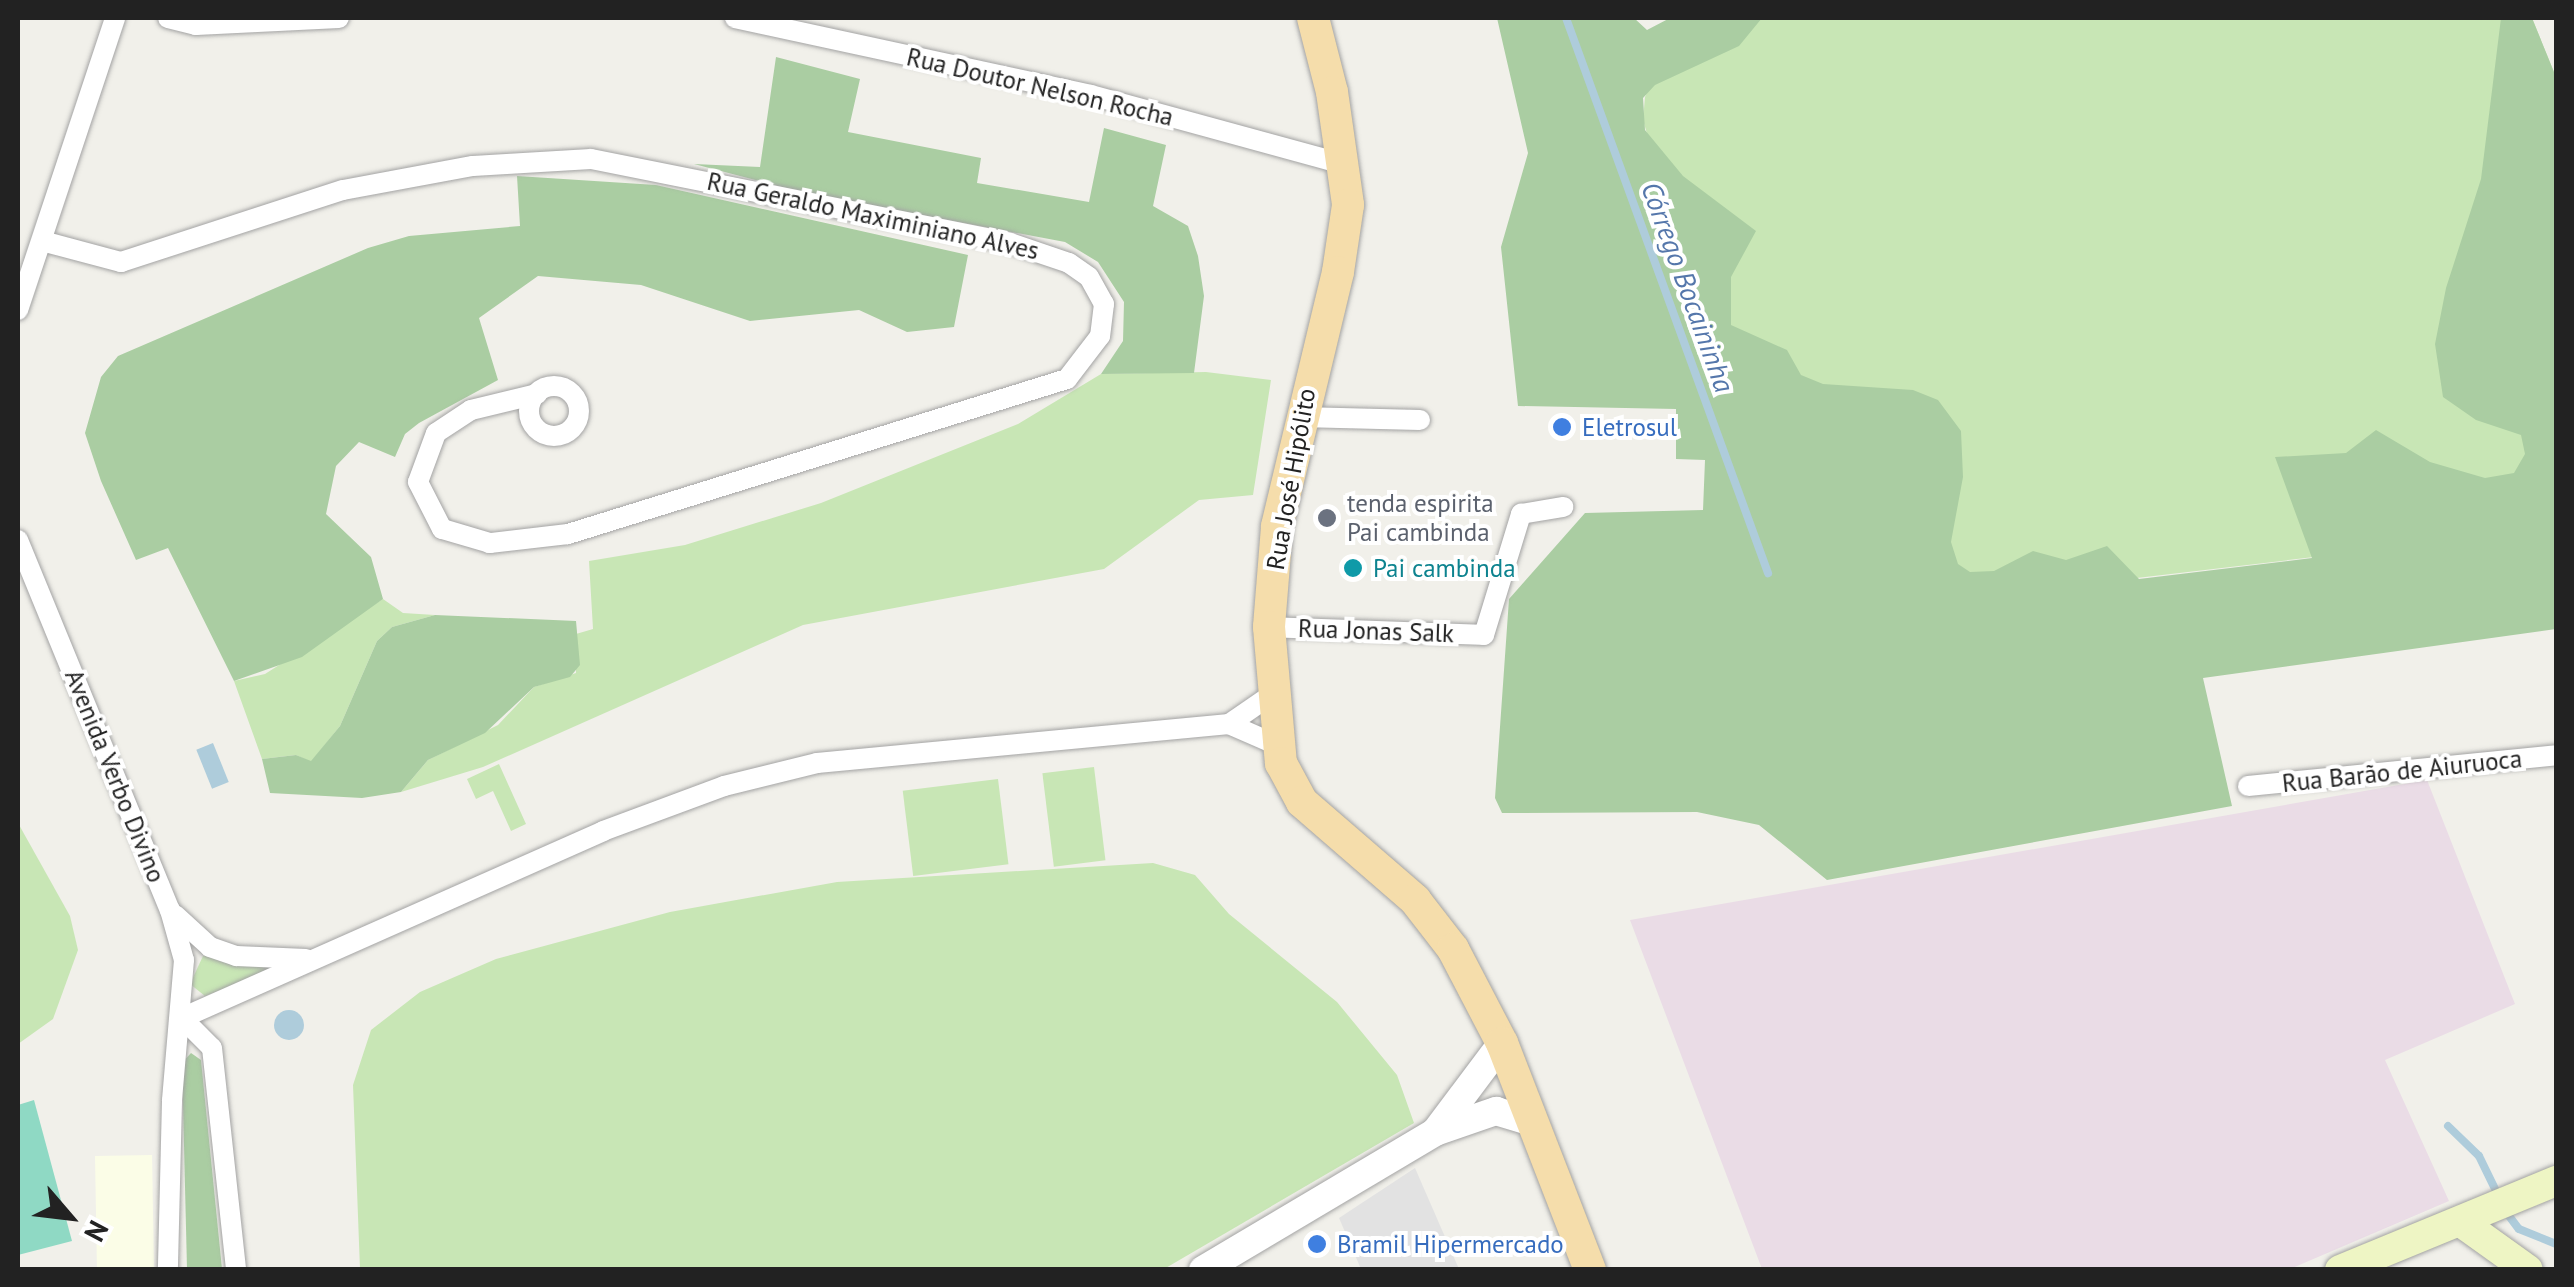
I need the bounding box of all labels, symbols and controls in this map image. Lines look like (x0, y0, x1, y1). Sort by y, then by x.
street label: Rua Doutor Nelson Rocha (904, 42, 1176, 132)
street label: Rua Geraldo Maximiniano Alves (704, 166, 1042, 266)
water label: Córrego Bocaininha (1634, 177, 1742, 397)
street label: Rua José Hipólito (1260, 386, 1322, 572)
place label: Eletrosul (1582, 412, 1677, 442)
marker: Eletrosul (1551, 416, 1573, 438)
place label: tenda espirita Pai cambinda (1347, 489, 1494, 548)
marker: tenda espirita Pai cambinda (1316, 507, 1338, 529)
place label: Pai cambinda (1373, 553, 1516, 583)
marker: Pai cambinda (1342, 557, 1364, 579)
street label: Rua Jonas Salk (1297, 613, 1455, 649)
street label: Avenida Verbo Divino (58, 665, 172, 887)
street label: Rua Barão de Aiuruoca (2280, 743, 2524, 799)
north arrow (20, 1167, 120, 1267)
text: N (76, 1215, 118, 1248)
place label: Bramil Hipermercado (1337, 1229, 1564, 1259)
marker: Bramil Hipermercado (1306, 1233, 1328, 1255)

